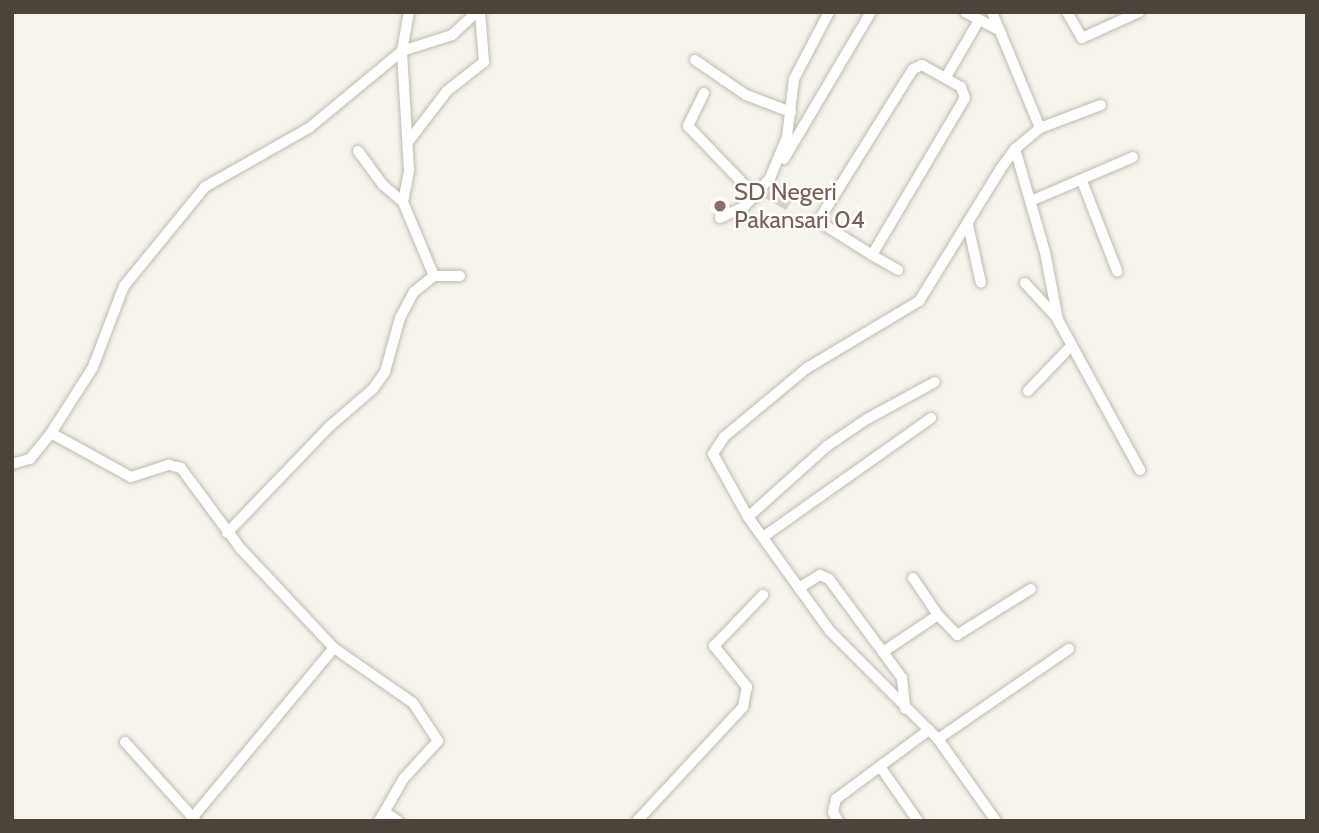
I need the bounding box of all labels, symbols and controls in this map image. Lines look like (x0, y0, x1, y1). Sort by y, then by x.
place label: SD Negeri Pakansari 04 (734, 178, 865, 234)
marker: SD Negeri Pakansari 04 (712, 198, 728, 214)

